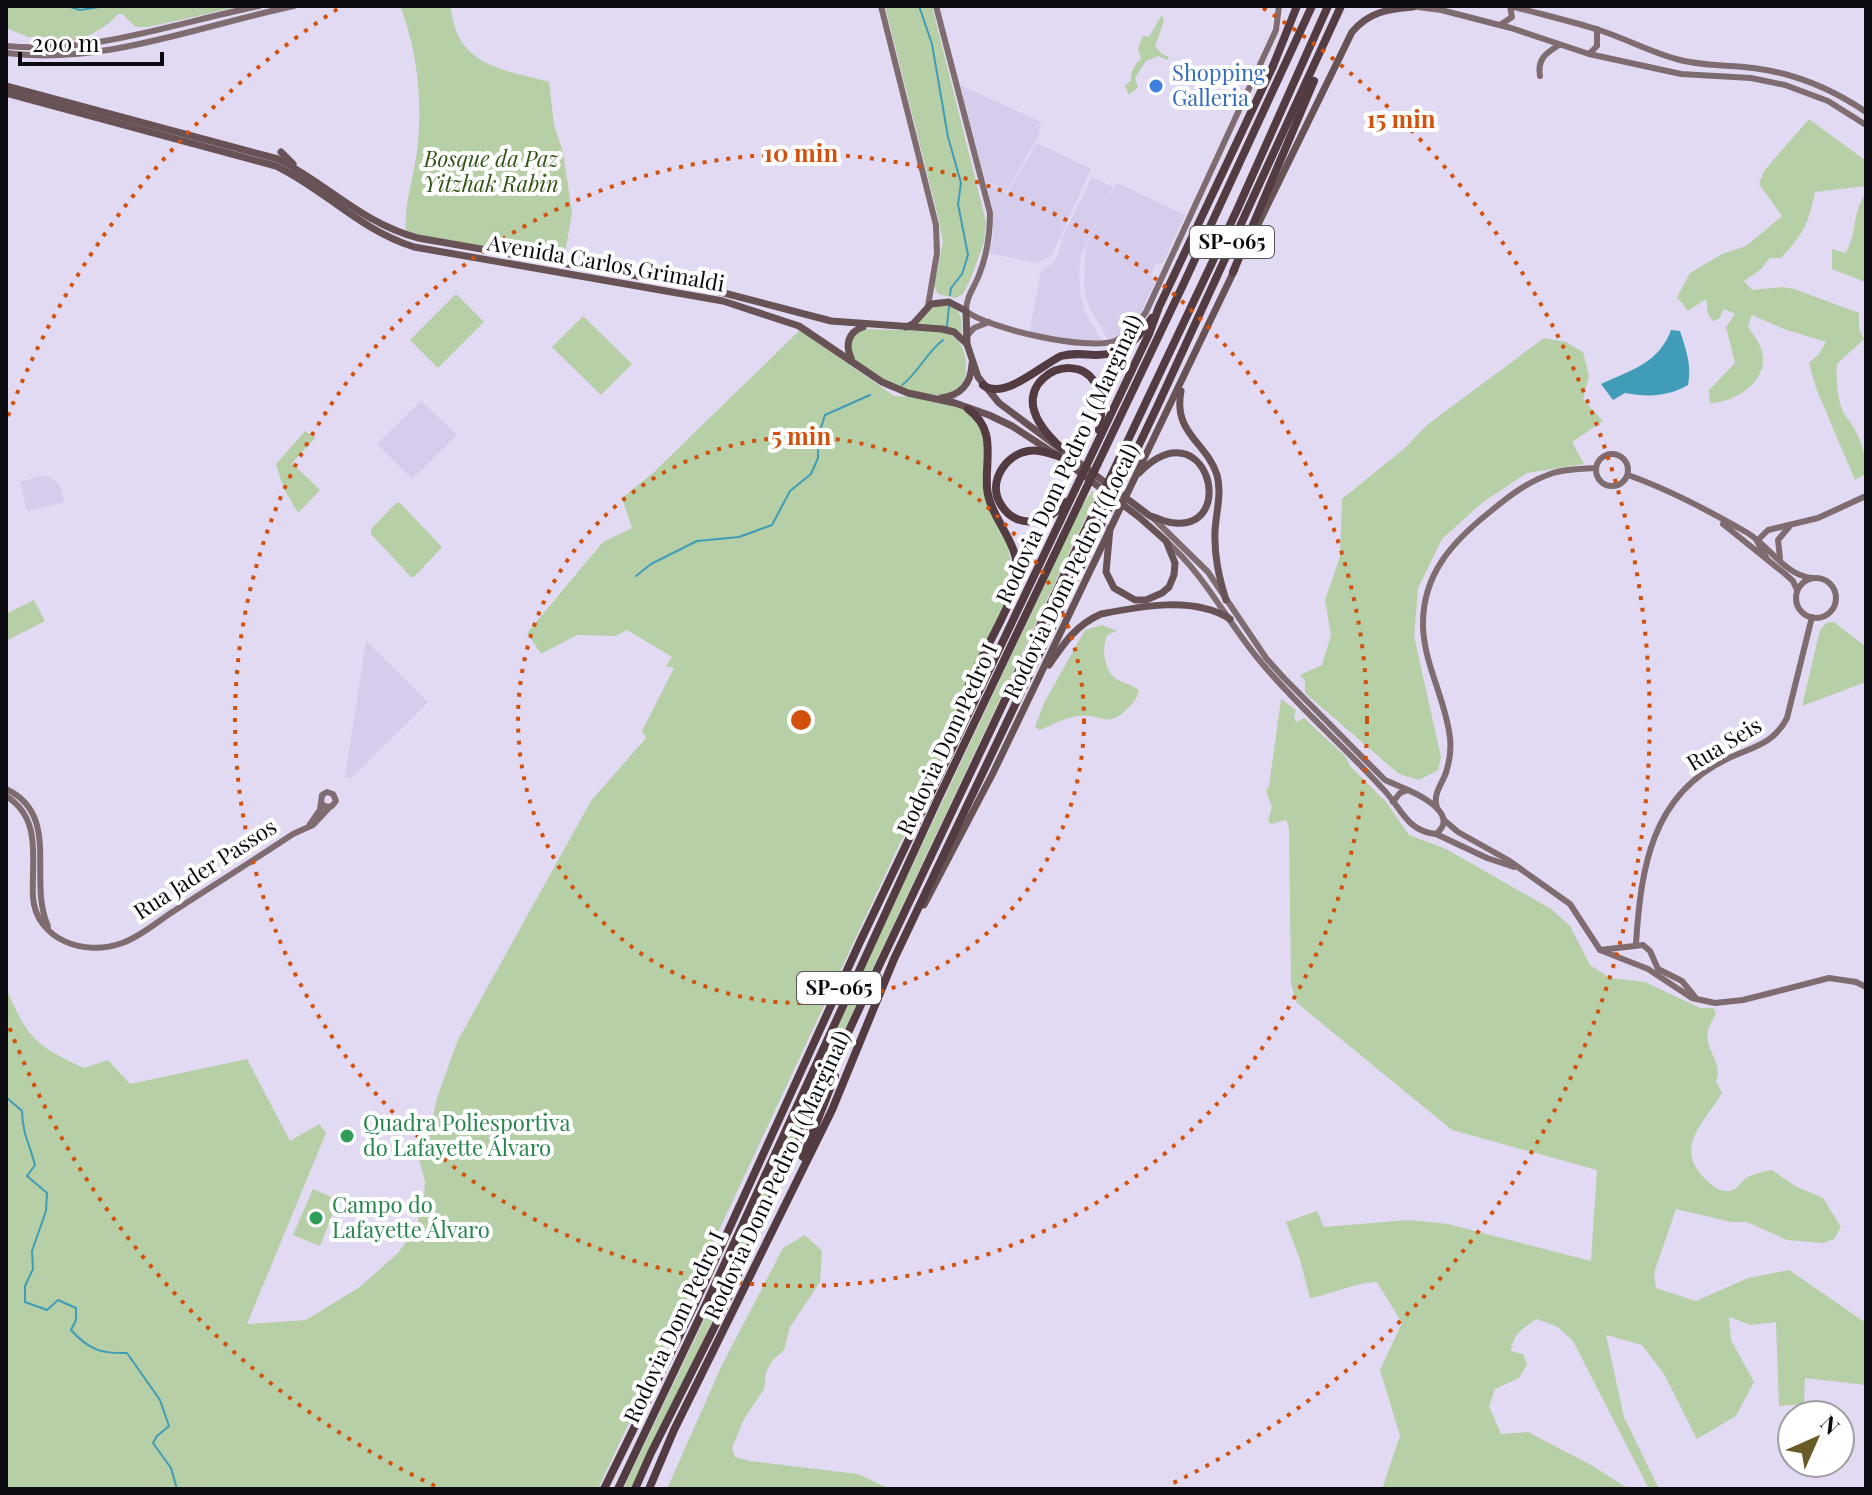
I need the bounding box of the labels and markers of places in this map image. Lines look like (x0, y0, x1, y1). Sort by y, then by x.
place label: Shopping Galleria (1172, 57, 1266, 112)
marker: Shopping Galleria (1147, 77, 1165, 95)
centre of rings (787, 706, 815, 734)
place label: Quadra Poliesportiva do Lafayette Álvaro (363, 1107, 570, 1162)
marker: Quadra Poliesportiva do Lafayette Álvaro (338, 1127, 356, 1145)
place label: Campo do Lafayette Álvaro (332, 1189, 490, 1244)
marker: Campo do Lafayette Álvaro (307, 1209, 325, 1227)

